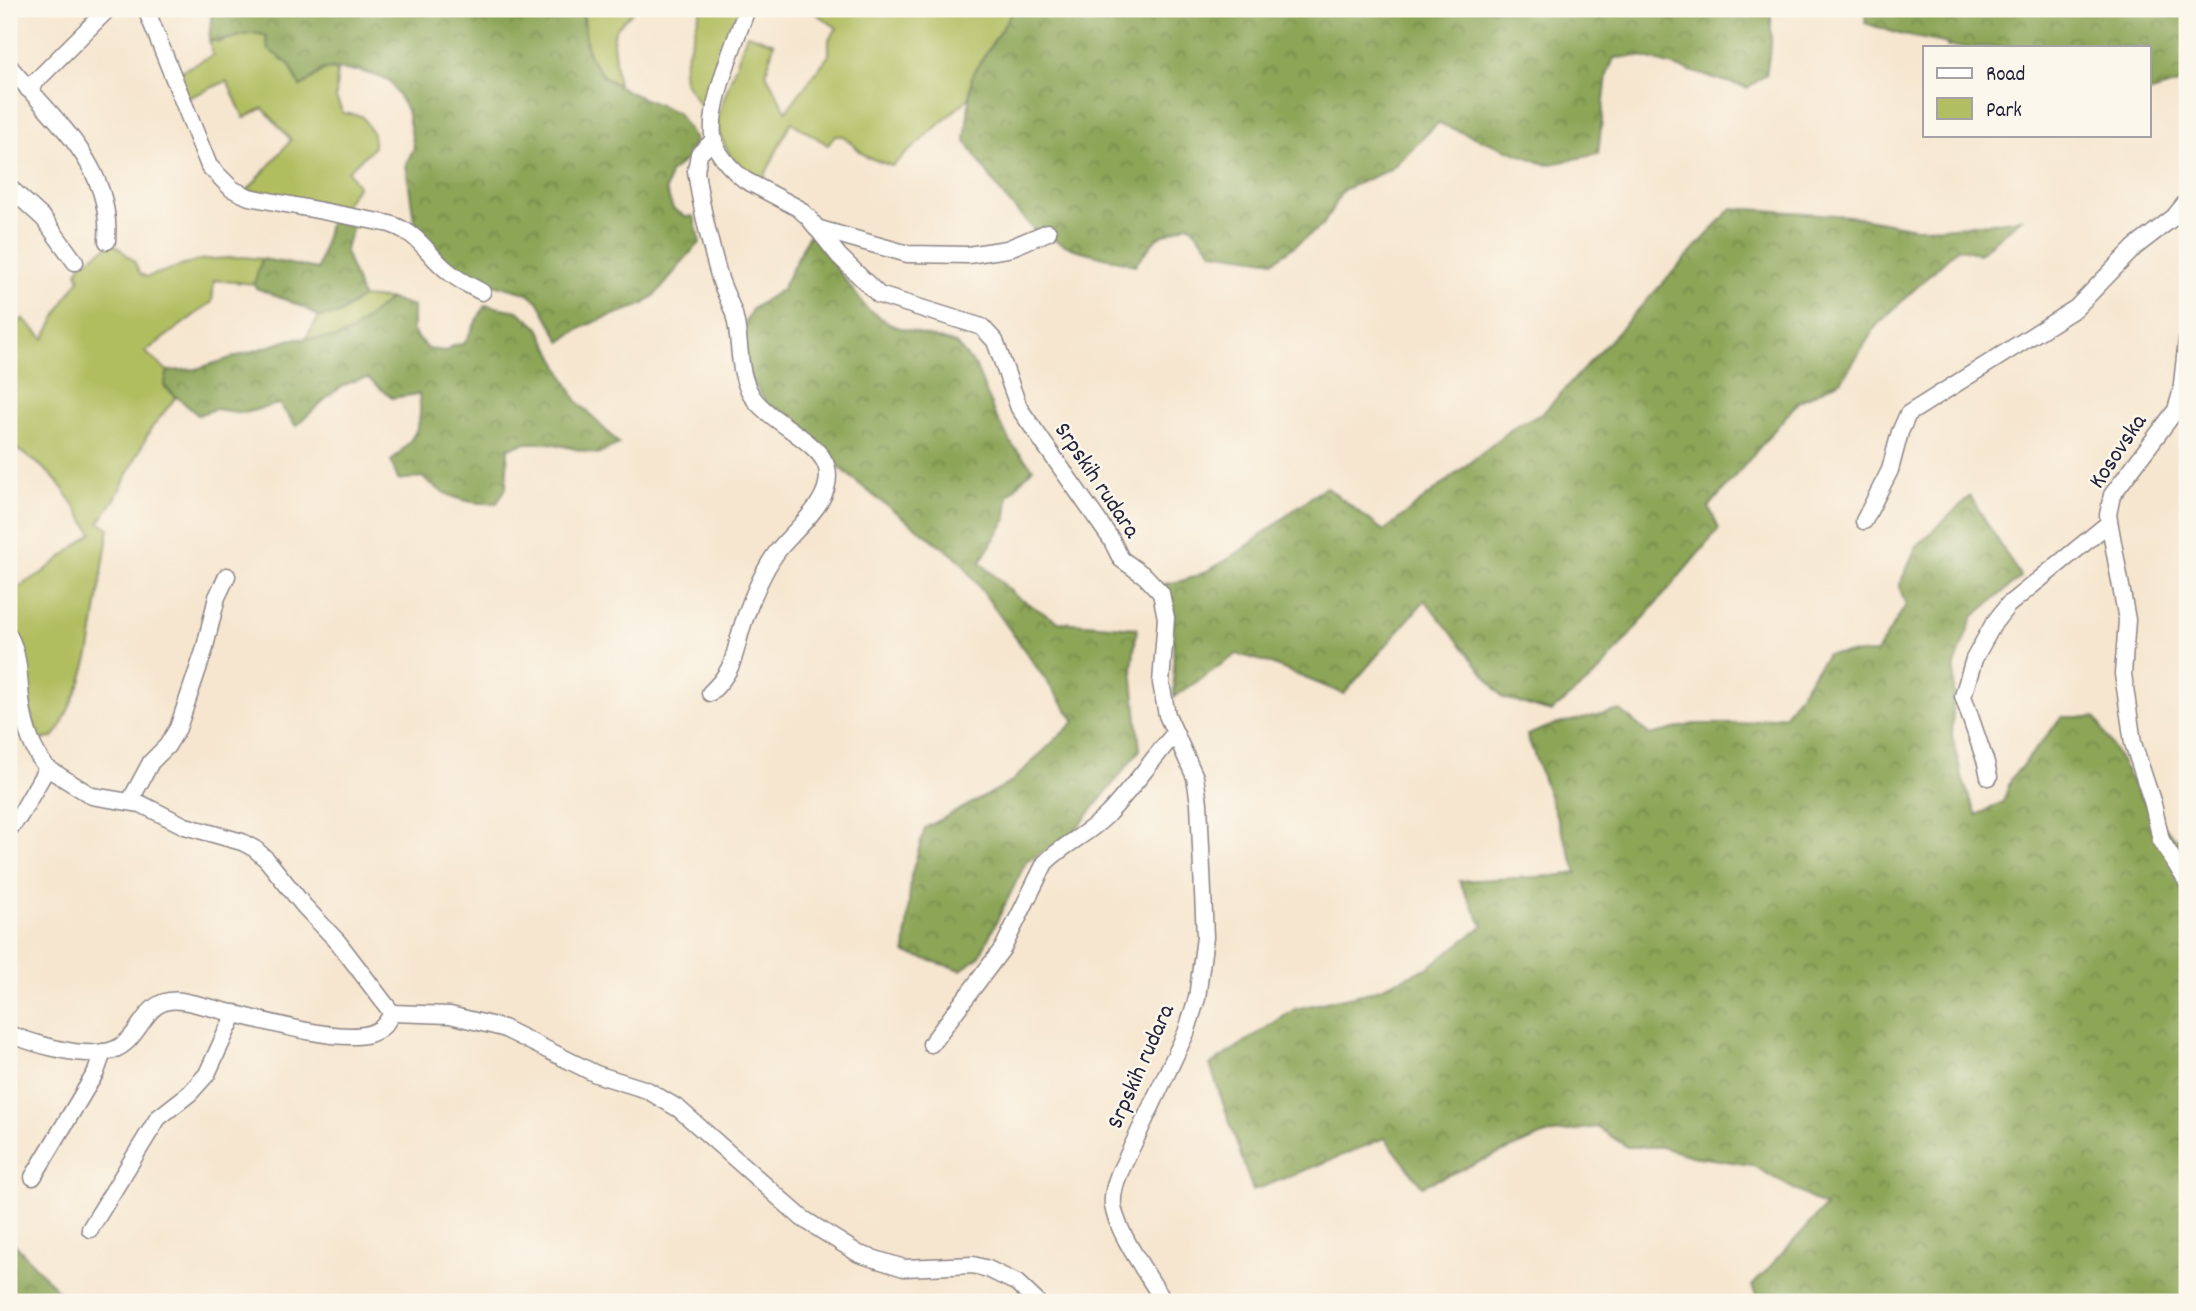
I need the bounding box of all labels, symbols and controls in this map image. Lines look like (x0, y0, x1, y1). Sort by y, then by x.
legend (1923, 46, 2150, 136)
text: Road (1986, 61, 2025, 91)
text: Park (1986, 97, 2022, 127)
street label: Kosovska (2081, 407, 2157, 496)
street label: Srpskih rudara (1045, 416, 1148, 546)
street label: Srpskih rudara (1099, 999, 1185, 1135)

